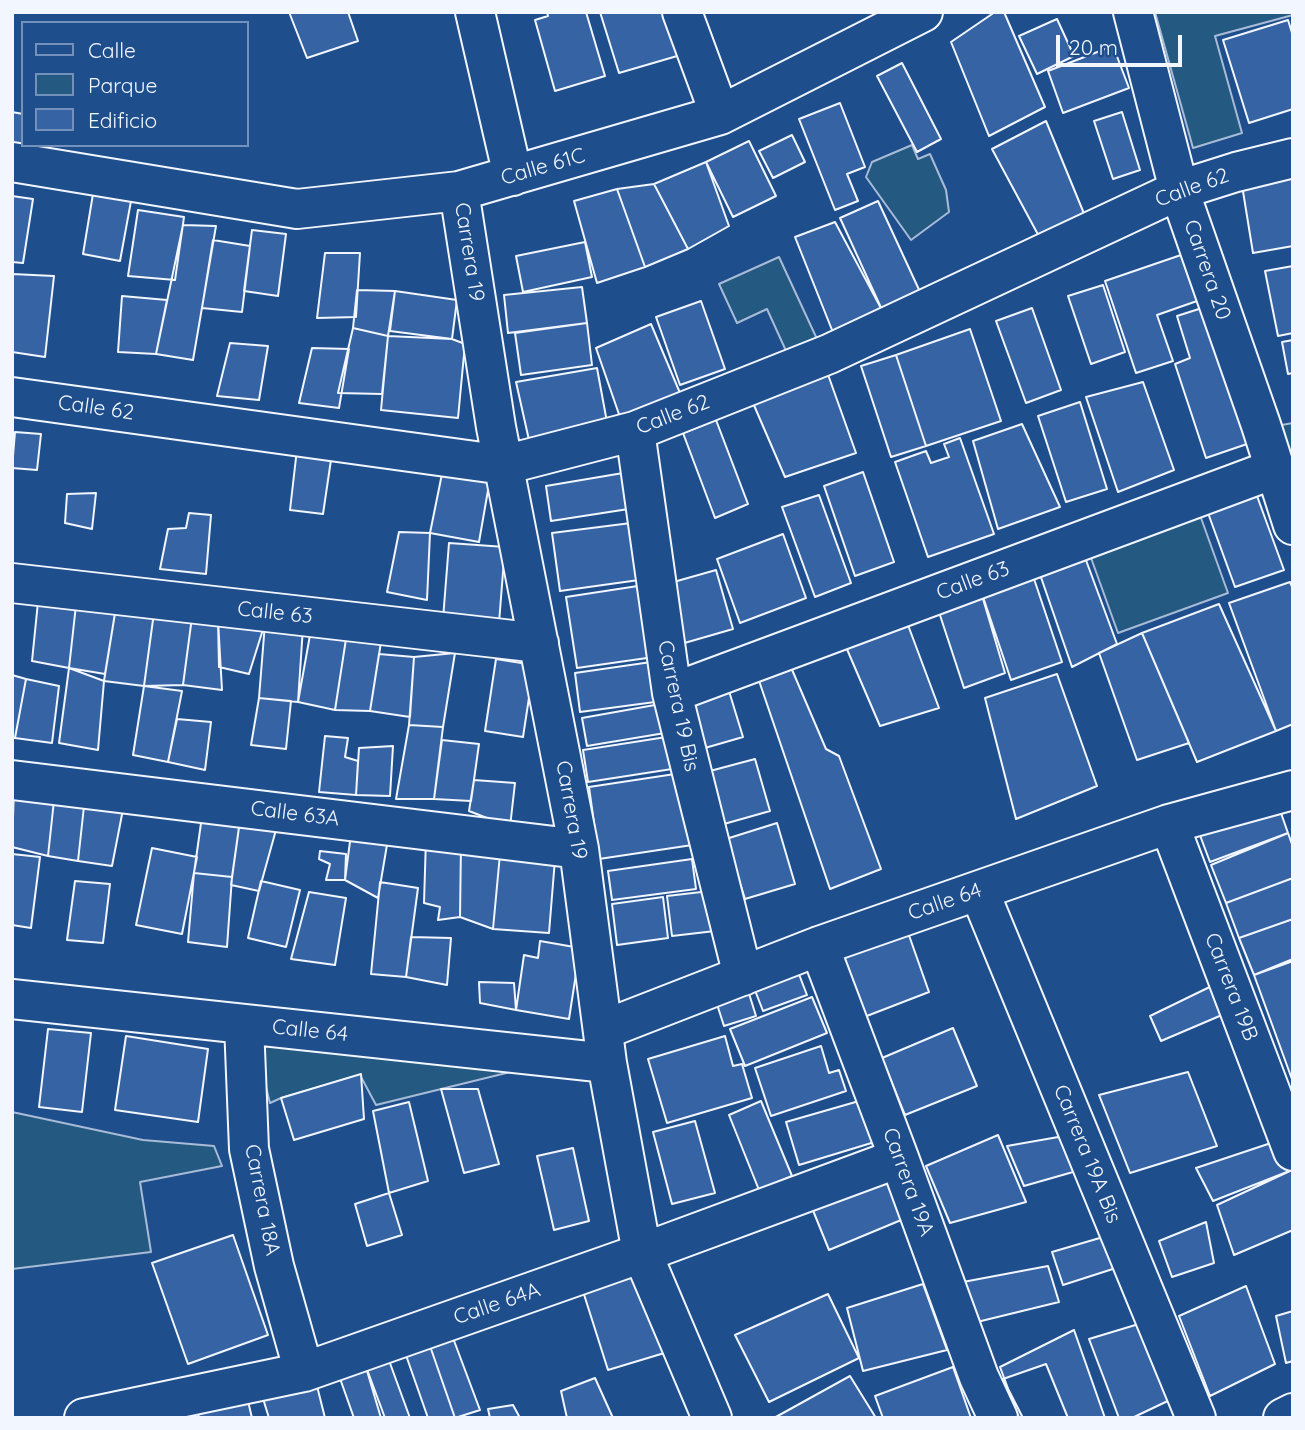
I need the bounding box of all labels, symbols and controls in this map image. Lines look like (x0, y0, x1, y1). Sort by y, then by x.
legend (21, 21, 248, 147)
scale bar (1060, 21, 1186, 65)
text: 20 m (1069, 34, 1118, 60)
text: Calle (88, 37, 136, 63)
text: Parque (88, 72, 157, 98)
text: Edificio (88, 107, 157, 133)
street label: Calle 61C (498, 143, 588, 191)
street label: Calle 62 (1152, 163, 1232, 213)
street label: Carrera 19 (449, 201, 489, 303)
street label: Carrera 20 (1178, 217, 1236, 323)
street label: Calle 62 (56, 390, 136, 426)
street label: Calle 62 (633, 390, 713, 440)
street label: Calle 63 (933, 556, 1013, 606)
street label: Calle 63 (236, 597, 314, 629)
street label: Carrera 19 Bis (652, 638, 704, 774)
street label: Carrera 19 (550, 759, 592, 861)
street label: Calle 63A (249, 796, 341, 832)
street label: Calle 64 (905, 878, 985, 926)
street label: Carrera 19B (1199, 930, 1263, 1044)
street label: Calle 64 (271, 1014, 349, 1048)
street label: Carrera 19A Bis (1048, 1081, 1126, 1227)
street label: Carrera 19A (877, 1124, 939, 1240)
street label: Carrera 18A (239, 1142, 285, 1258)
street label: Calle 64A (450, 1277, 544, 1331)

